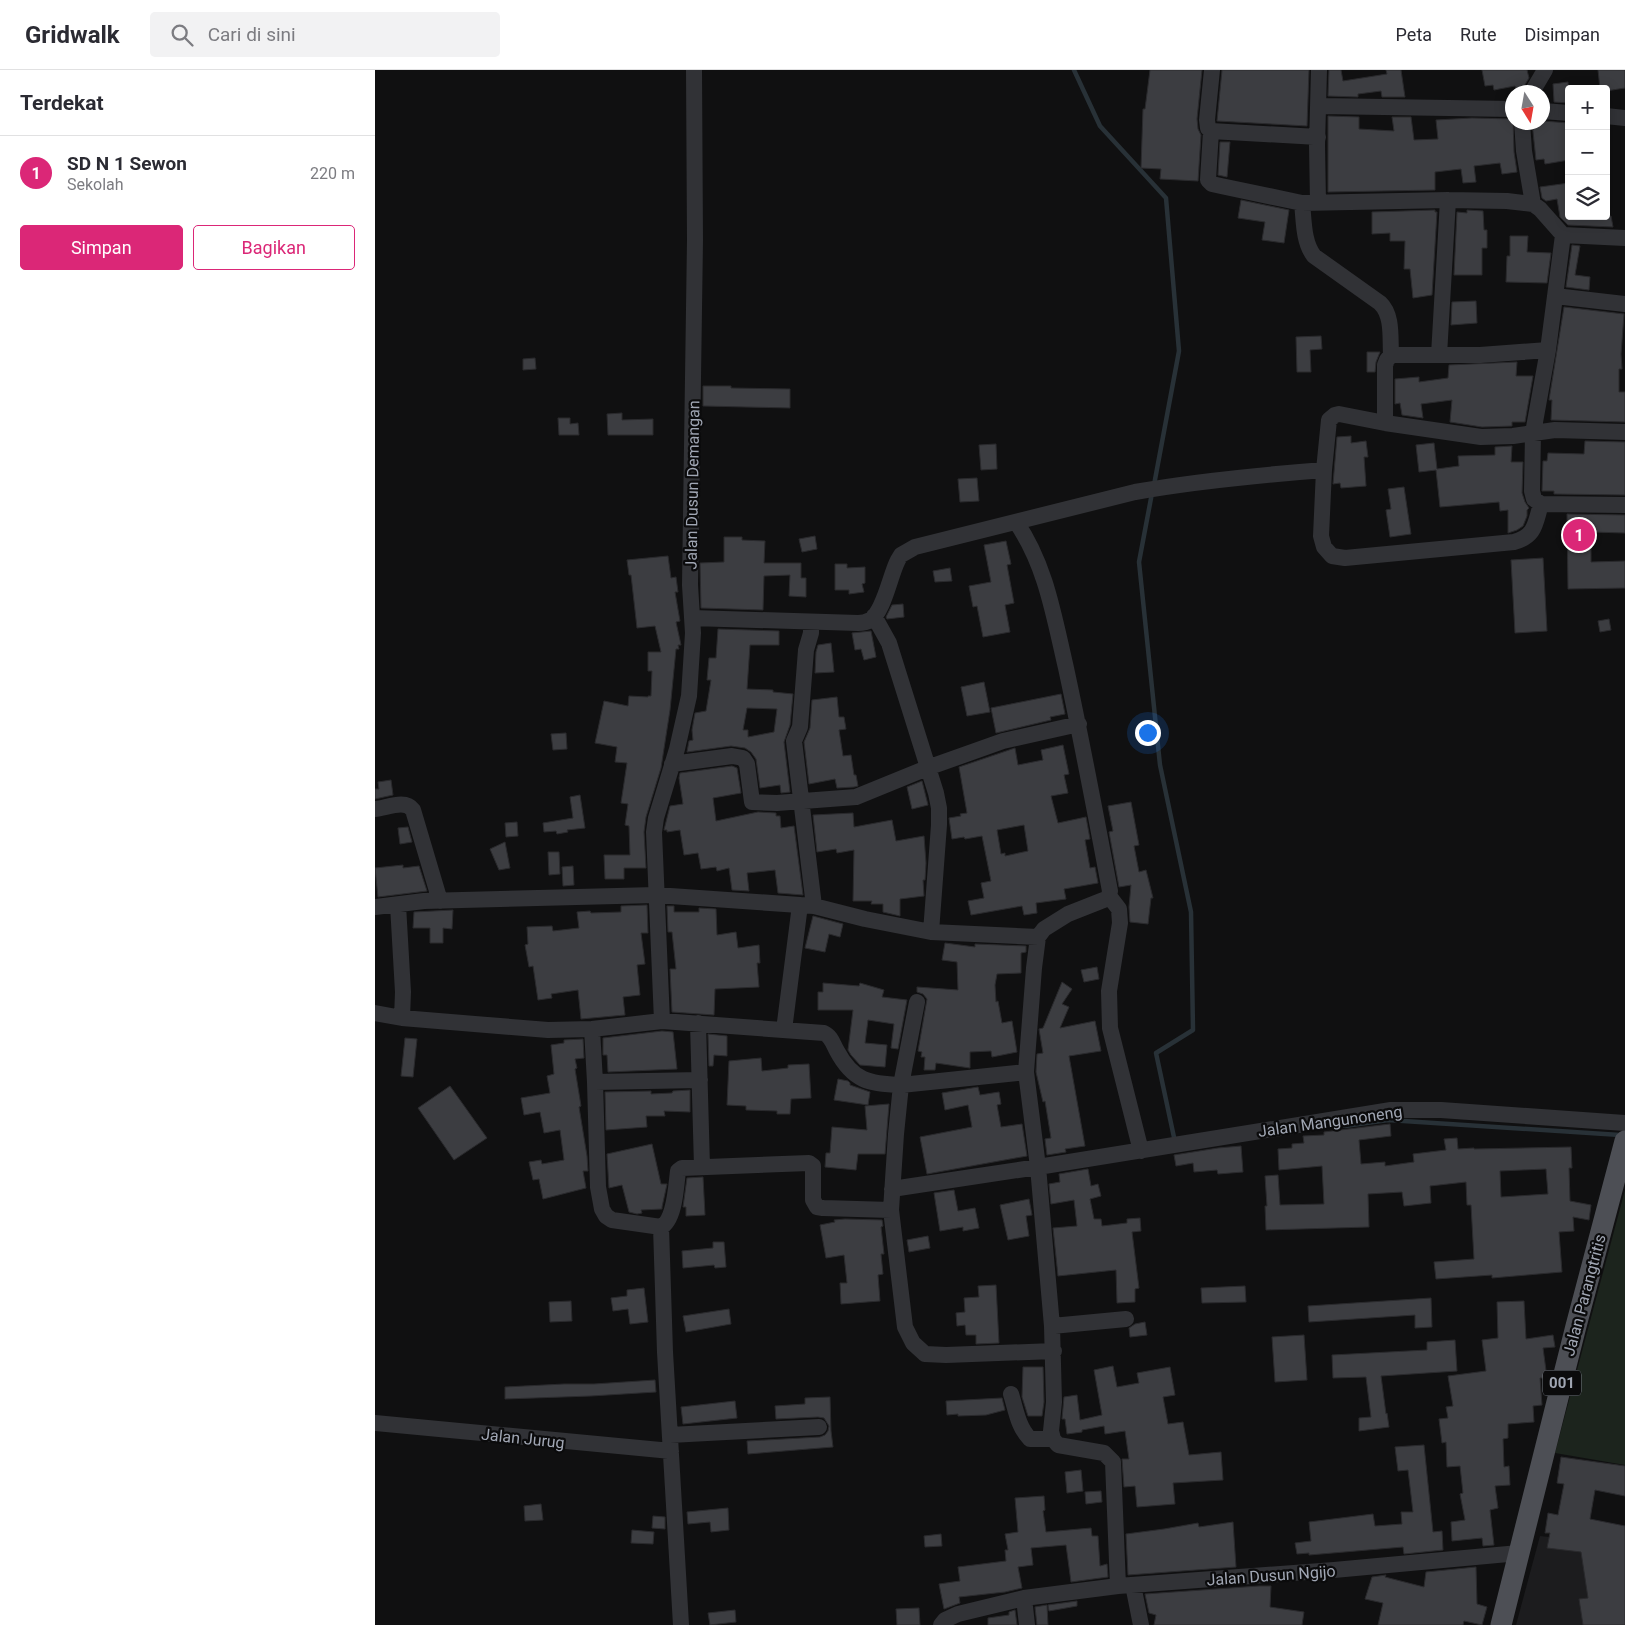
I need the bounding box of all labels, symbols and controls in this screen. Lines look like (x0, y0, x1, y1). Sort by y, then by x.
search box (150, 12, 500, 57)
text: Gridwalk (25, 21, 120, 49)
icon: search (168, 21, 196, 49)
text: Cari di sini (208, 23, 296, 46)
text: Peta (1396, 24, 1432, 45)
text: Rute (1460, 24, 1497, 45)
text: Disimpan (1525, 24, 1600, 45)
north arrow (1505, 85, 1550, 130)
map controls (1565, 85, 1610, 220)
button: + (1565, 85, 1610, 130)
text: Terdekat (20, 91, 104, 115)
button: − (1565, 130, 1610, 175)
text: SD N 1 Sewon (67, 152, 187, 175)
text: 1 (31, 164, 41, 183)
text: 220 m (310, 164, 355, 183)
text: Sekolah (67, 175, 124, 194)
button: layers (1565, 175, 1610, 220)
button: Simpan (20, 225, 183, 270)
button: Bagikan (193, 225, 355, 270)
street label: Jalan Dusun Demangan (682, 400, 703, 570)
pin: 1 (1563, 516, 1595, 554)
your location (1135, 720, 1161, 746)
street label: Jalan Mangunoneng (1257, 1102, 1403, 1141)
street label: Jalan Parangtritis (1559, 1232, 1610, 1358)
road number: 001 (1543, 1370, 1581, 1396)
street label: Jalan Jurug (480, 1425, 566, 1452)
street label: Jalan Dusun Ngijo (1206, 1562, 1336, 1589)

